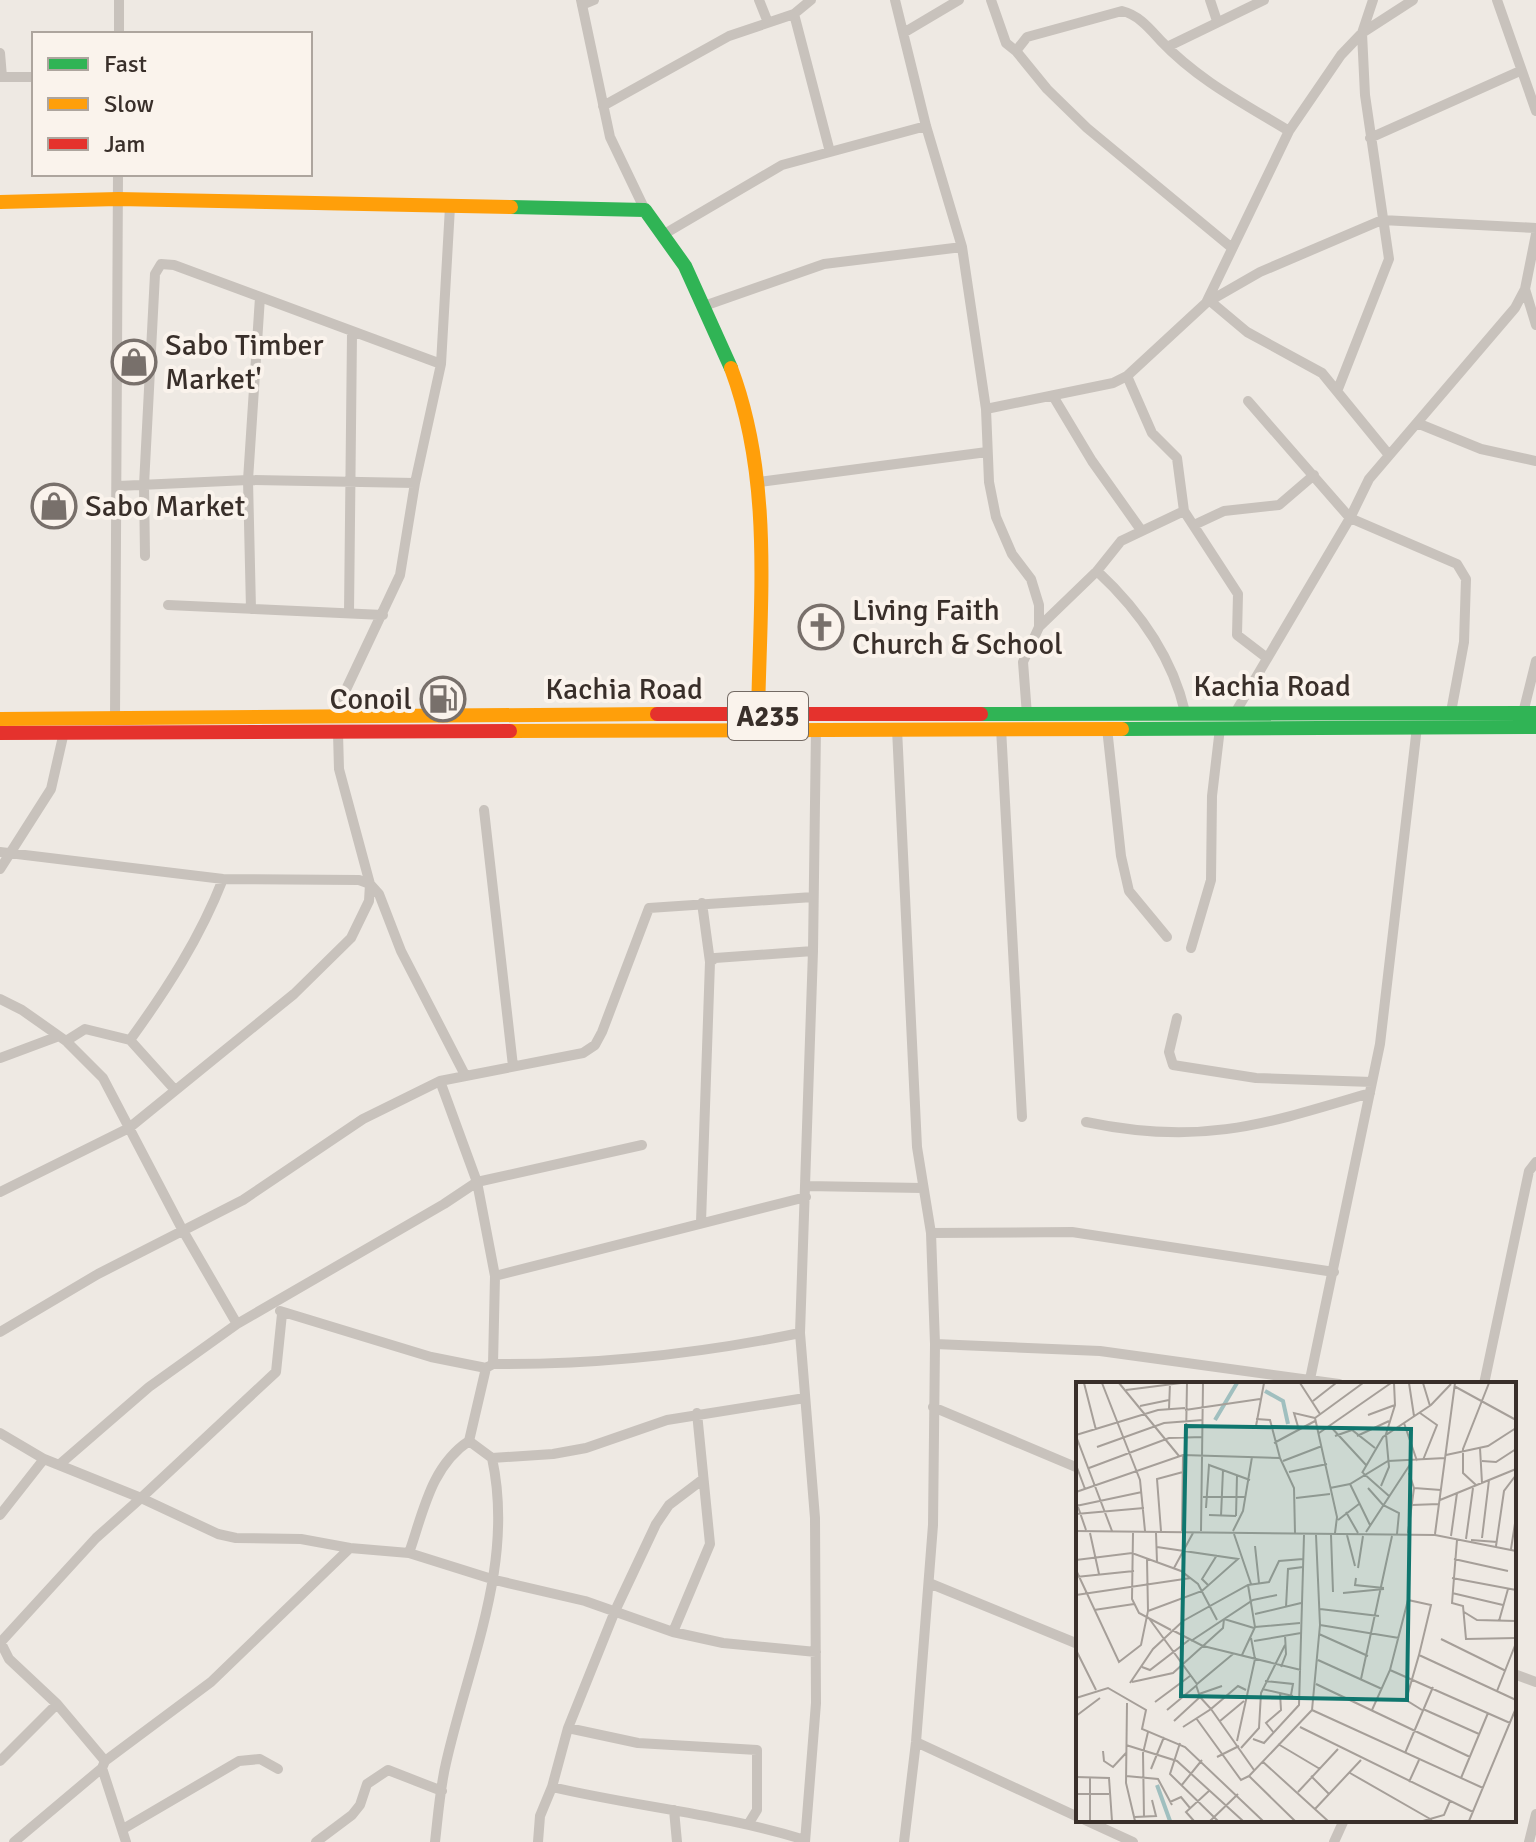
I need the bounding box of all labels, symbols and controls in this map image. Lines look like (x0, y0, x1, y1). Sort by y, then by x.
legend (32, 32, 312, 176)
text: Fast (104, 49, 147, 79)
text: Slow (104, 89, 154, 119)
text: Jam (104, 129, 145, 159)
place label: Sabo Timber Market' (165, 327, 324, 398)
shop icon: Sabo Timber Market' (110, 338, 158, 386)
shop icon: Sabo Market (30, 482, 78, 530)
place label: Sabo Market (85, 488, 245, 525)
place label: Living Faith Church & School (852, 592, 1063, 663)
church icon: Living Faith Church & School (797, 603, 845, 651)
street label: Kachia Road (1193, 668, 1351, 705)
street label: Kachia Road (545, 671, 703, 708)
fuel station icon: Conoil (419, 675, 467, 723)
place label: Conoil (330, 681, 412, 718)
road number: A235 (728, 692, 808, 740)
inset map (1076, 1382, 1516, 1822)

